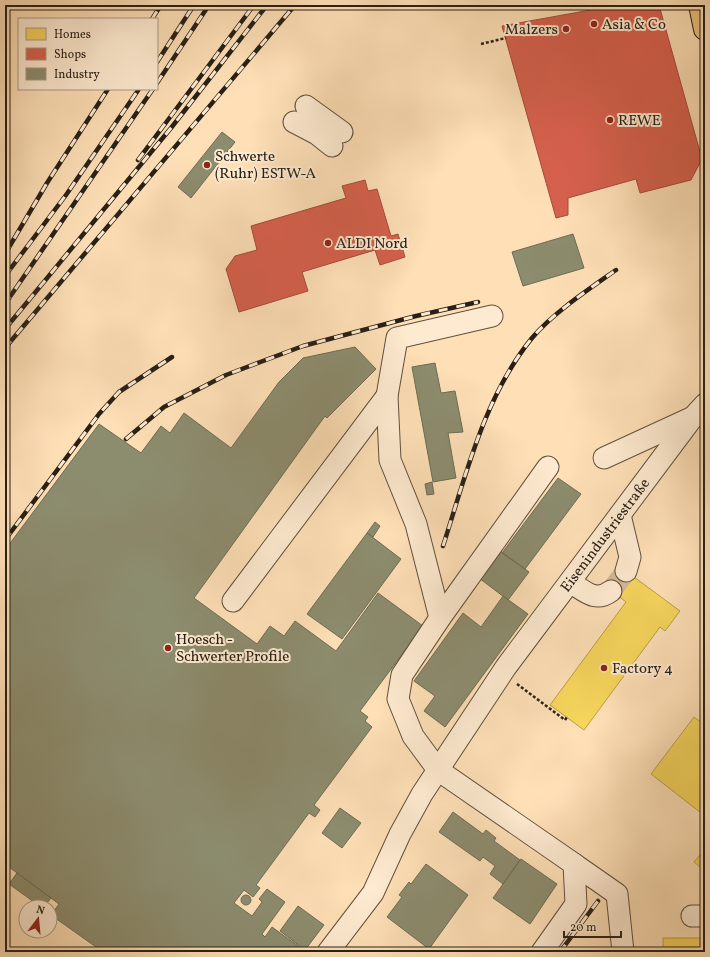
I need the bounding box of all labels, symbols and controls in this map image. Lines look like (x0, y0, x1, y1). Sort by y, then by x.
place label: Asia & Co (602, 15, 666, 36)
legend (18, 18, 158, 90)
marker: Asia & Co (589, 19, 599, 29)
place label: Malzers (505, 20, 558, 41)
marker: Malzers (561, 24, 571, 34)
text: Homes (54, 27, 91, 43)
text: Shops (54, 47, 86, 63)
text: Industry (54, 67, 100, 83)
place label: REWE (618, 111, 661, 132)
marker: REWE (605, 115, 615, 125)
place label: Schwerte (Ruhr) ESTW-A (215, 147, 317, 185)
marker: Schwerte (Ruhr) ESTW-A (202, 160, 212, 170)
place label: ALDI Nord (336, 234, 408, 255)
marker: ALDI Nord (323, 238, 333, 248)
street label: Eisenindustriestraße (556, 474, 656, 597)
place label: Hoesch - Schwerter Profile (176, 630, 289, 668)
marker: Hoesch - Schwerter Profile (163, 643, 173, 653)
place label: Factory 4 (612, 659, 673, 680)
marker: Factory 4 (599, 663, 609, 673)
north arrow (18, 899, 58, 939)
text: N (34, 903, 46, 919)
scale bar (564, 913, 621, 939)
text: 20 m (570, 920, 597, 936)

